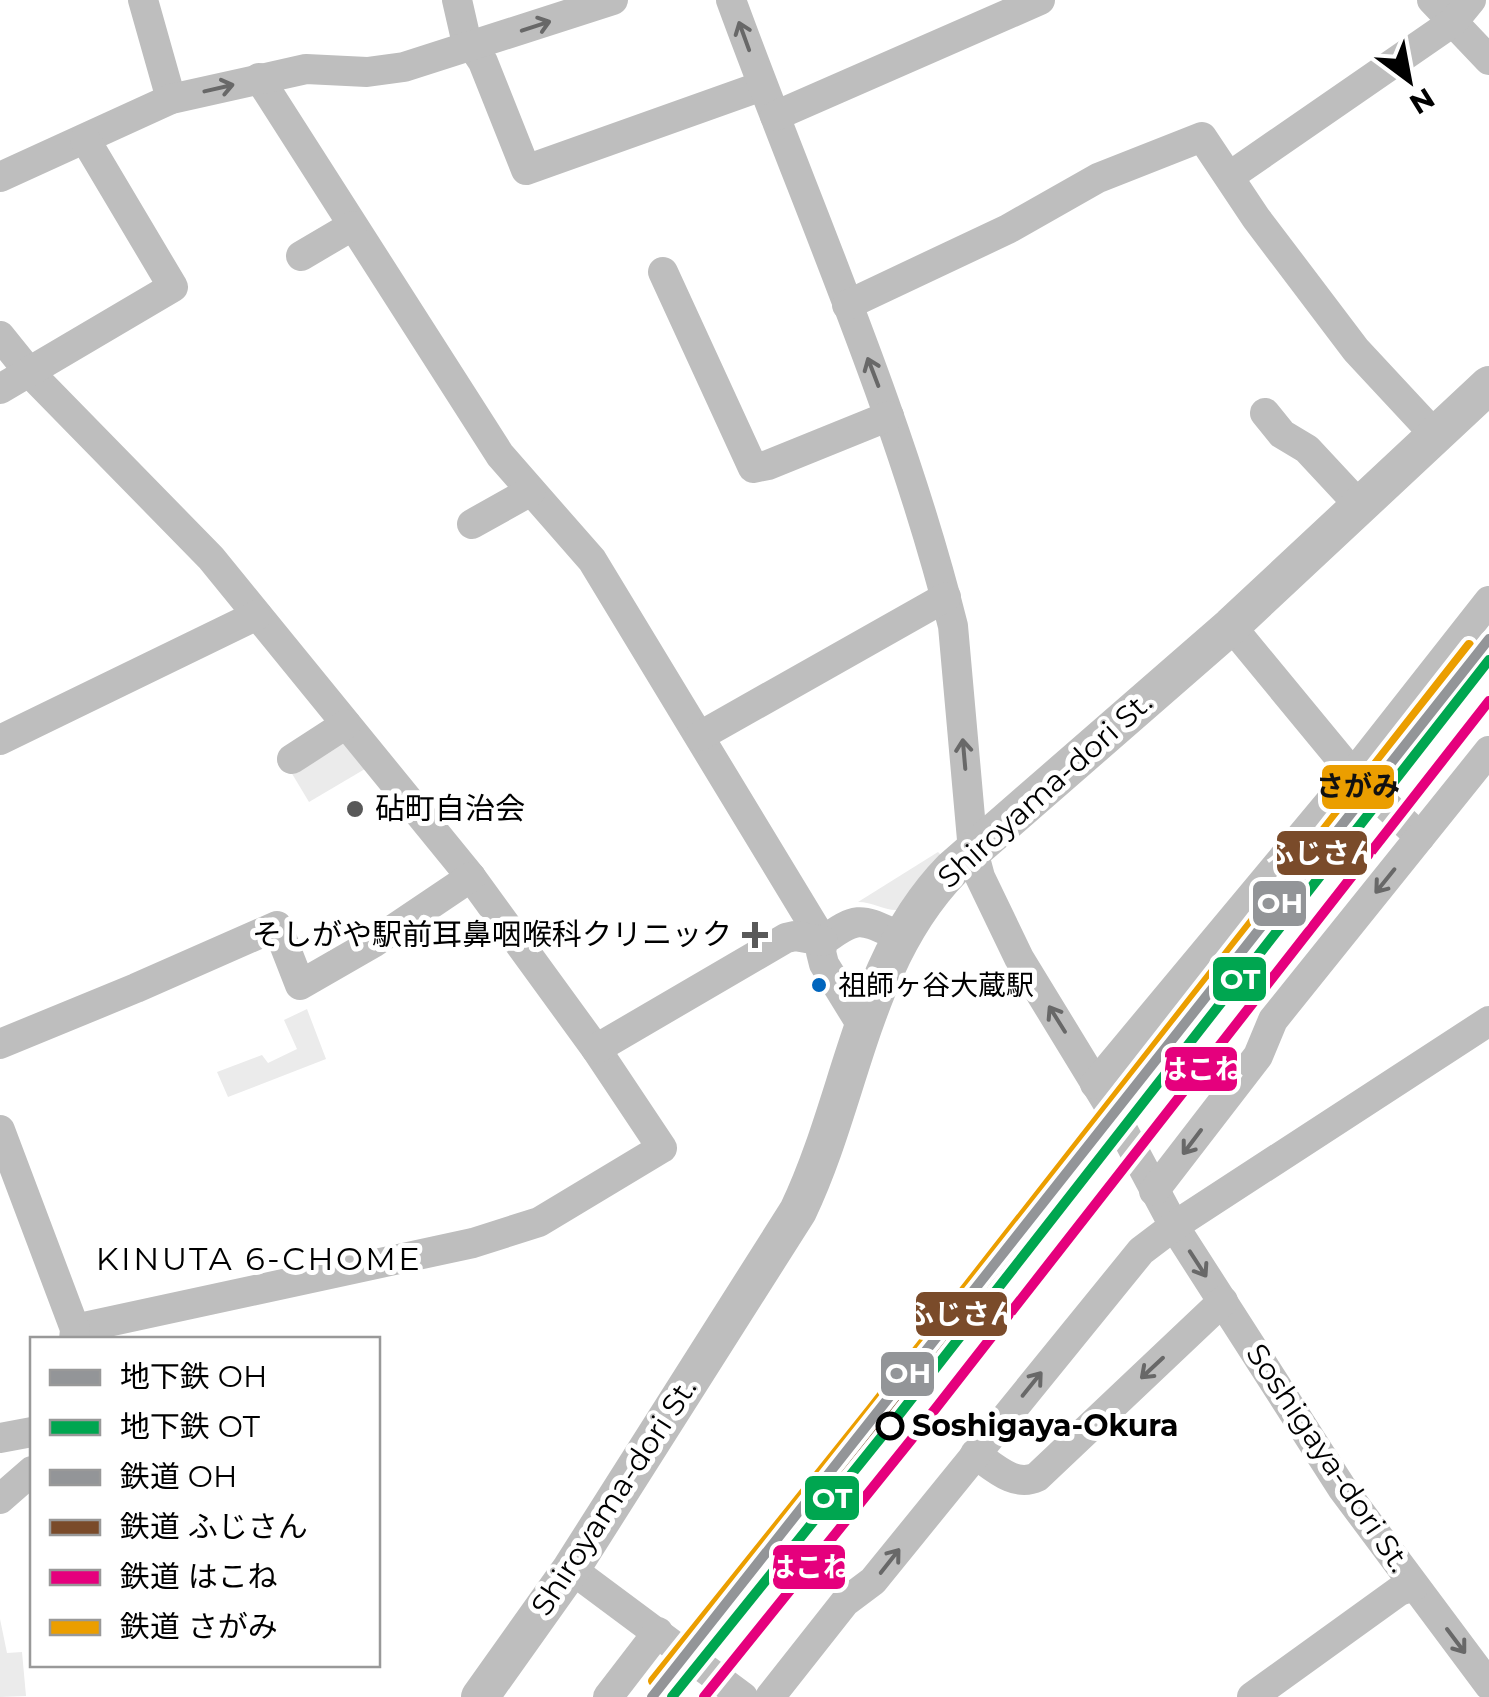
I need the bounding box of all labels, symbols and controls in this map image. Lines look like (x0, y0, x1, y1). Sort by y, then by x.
one-way arrow (519, 15, 551, 33)
one-way arrow (734, 22, 752, 53)
north arrow (1359, 30, 1459, 130)
one-way arrow (203, 77, 234, 96)
text: N (1404, 81, 1441, 122)
one-way arrow (863, 358, 881, 389)
street label: Shiroyama-dori St. (930, 684, 1159, 896)
one-way arrow (954, 739, 973, 771)
line badge: さがみ (1320, 763, 1396, 811)
text: さがみ (1316, 769, 1400, 803)
place label: 砧町自治会 (375, 790, 525, 827)
marker: 砧町自治会 (344, 798, 366, 820)
line badge: ふじさん (1275, 829, 1369, 877)
text: ふじさん (1266, 836, 1378, 870)
one-way arrow (1374, 868, 1396, 894)
line badge: OH (1251, 879, 1308, 928)
text: OH (1257, 886, 1303, 920)
place label: そしがや駅前耳鼻咽喉科クリニック (252, 916, 732, 953)
marker: そしがや駅前耳鼻咽喉科クリニック (742, 922, 768, 948)
line badge: OT (1211, 955, 1268, 1003)
text: OT (1220, 962, 1261, 996)
place label: 祖師ヶ谷大蔵駅 (838, 968, 1034, 1002)
marker: 祖師ヶ谷大蔵駅 (809, 975, 829, 995)
one-way arrow (1047, 1006, 1067, 1034)
line badge: はこね (1163, 1045, 1239, 1093)
text: はこね (1159, 1052, 1243, 1086)
one-way arrow (1182, 1128, 1203, 1155)
district label: KINUTA 6-CHOME (96, 1239, 422, 1278)
one-way arrow (1188, 1249, 1209, 1277)
line badge: ふじさん (914, 1290, 1009, 1338)
text: ふじさん (906, 1297, 1018, 1331)
legend (30, 1337, 380, 1667)
street label: Soshigaya-dori St. (1238, 1337, 1418, 1579)
line badge: OH (879, 1350, 936, 1398)
text: OH (885, 1356, 931, 1390)
one-way arrow (1140, 1356, 1165, 1379)
text: 地下鉄 OH (120, 1358, 267, 1395)
street label: Shiroyama-dori St. (523, 1371, 704, 1622)
one-way arrow (1020, 1372, 1042, 1398)
place label: Soshigaya-Okura (912, 1407, 1179, 1444)
text: 地下鉄 OT (120, 1408, 261, 1445)
marker: Soshigaya-Okura (877, 1413, 903, 1439)
text: 鉄道 OH (120, 1458, 237, 1495)
line badge: OT (803, 1474, 861, 1522)
text: OT (812, 1481, 853, 1515)
text: 鉄道 ふじさん (120, 1508, 308, 1545)
line badge: はこね (771, 1543, 847, 1591)
one-way arrow (879, 1548, 901, 1574)
text: はこね (767, 1550, 851, 1584)
text: 鉄道 はこね (120, 1558, 278, 1595)
text: 鉄道 さがみ (120, 1608, 278, 1645)
one-way arrow (1445, 1627, 1466, 1654)

